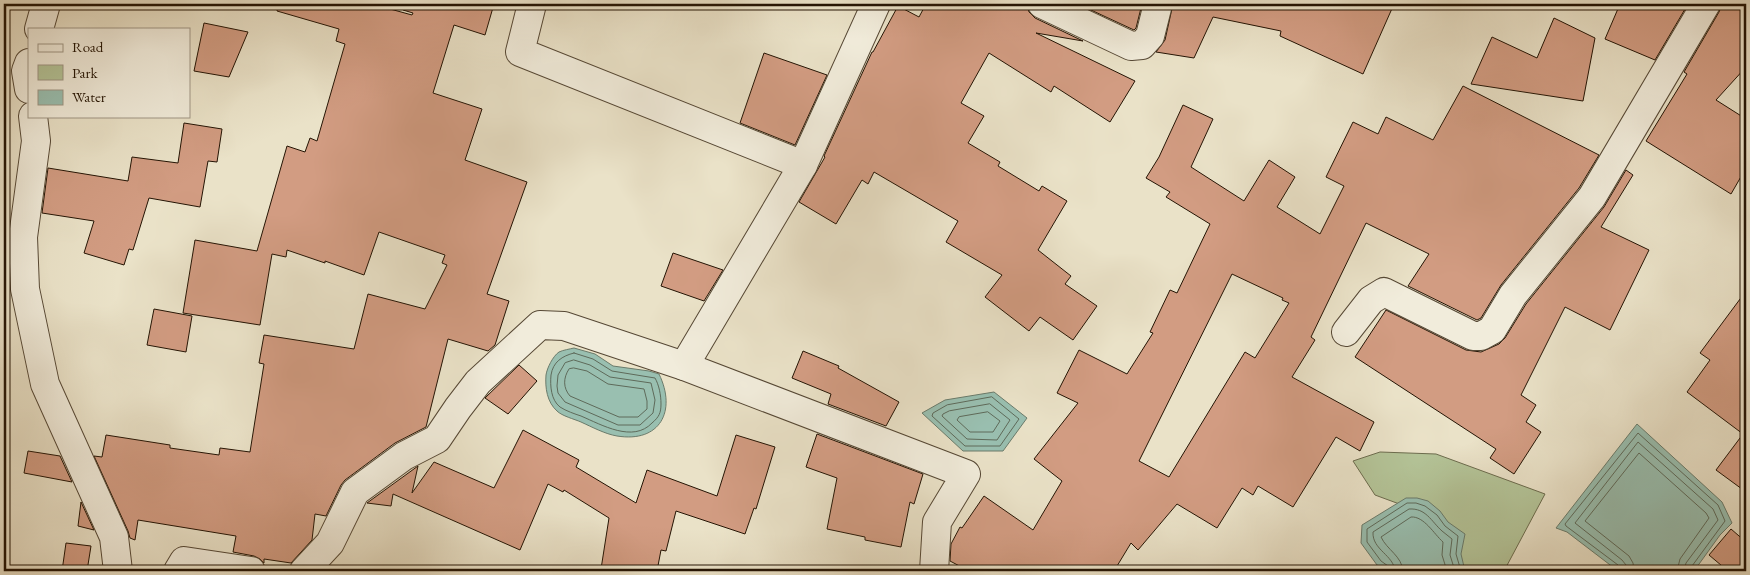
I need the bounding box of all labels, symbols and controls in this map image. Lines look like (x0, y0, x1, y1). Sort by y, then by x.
legend (28, 28, 190, 118)
text: Road (72, 37, 104, 56)
text: Park (72, 63, 99, 82)
text: Water (72, 87, 106, 106)

